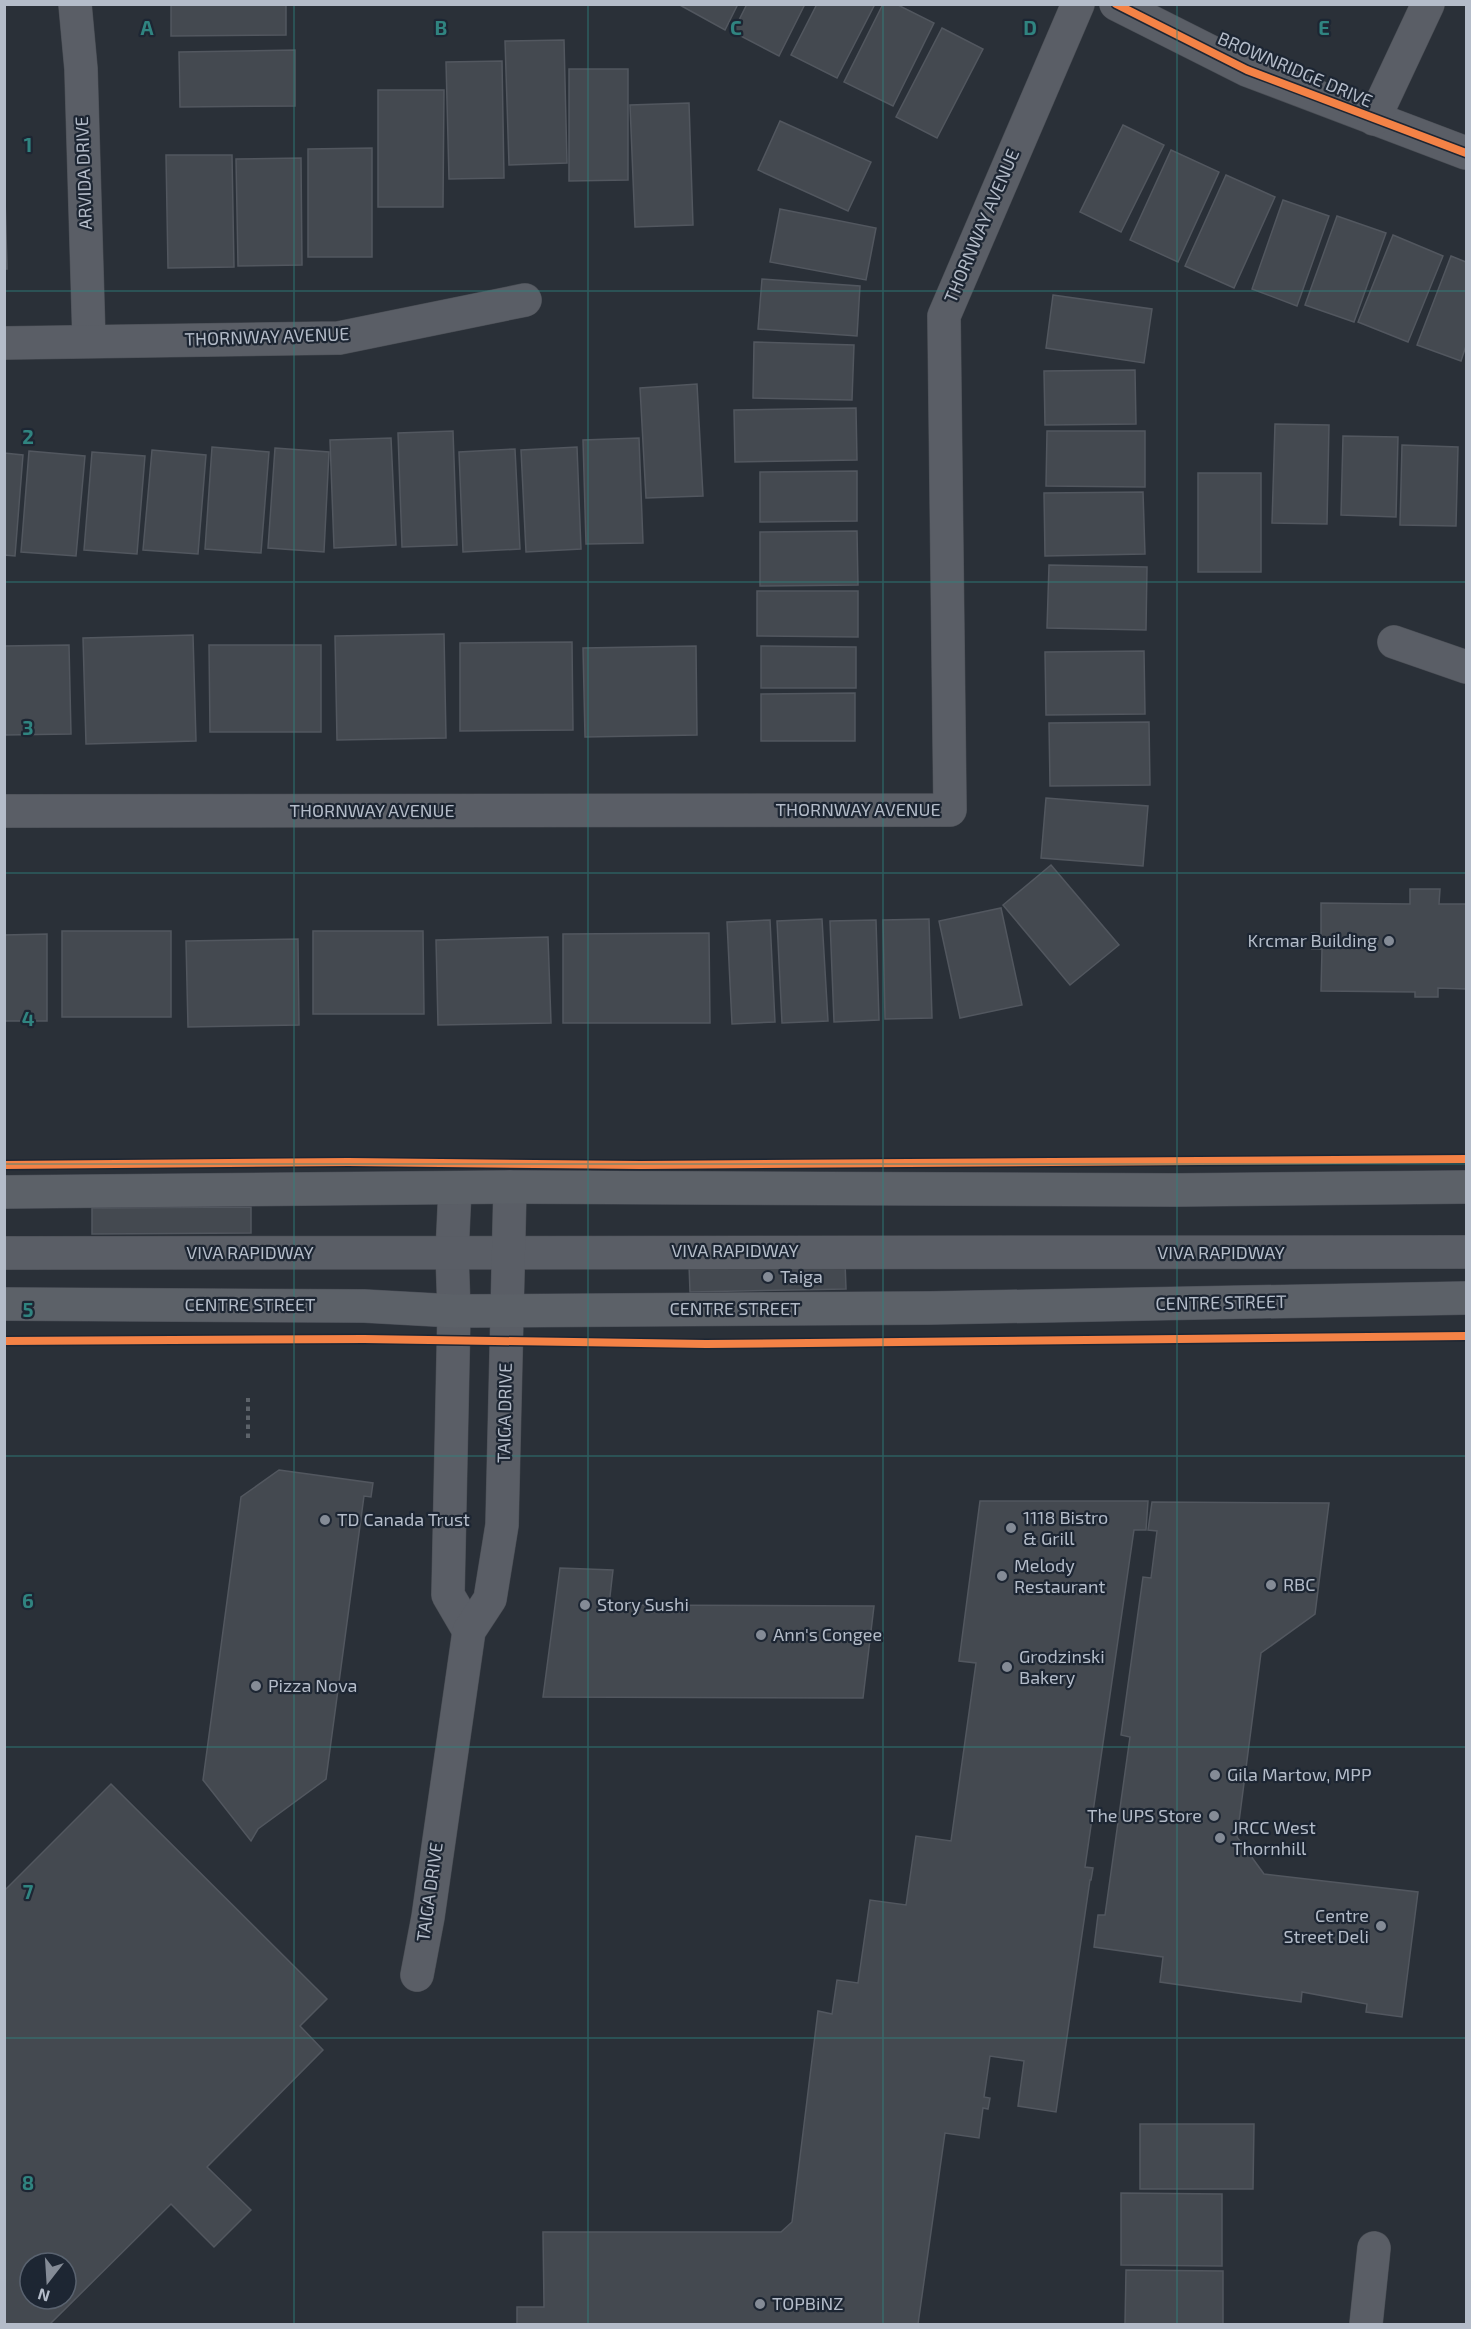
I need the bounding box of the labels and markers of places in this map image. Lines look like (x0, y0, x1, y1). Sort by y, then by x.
place label: Krcmar Building (1248, 929, 1377, 951)
marker: Krcmar Building (1382, 934, 1396, 948)
place label: Taiga (780, 1265, 823, 1287)
marker: Taiga (761, 1270, 775, 1284)
place label: 1118 Bistro & Grill (1023, 1506, 1108, 1549)
place label: TD Canada Trust (337, 1508, 470, 1530)
marker: TD Canada Trust (318, 1513, 332, 1527)
marker: 1118 Bistro & Grill (1004, 1521, 1018, 1535)
place label: Melody Restaurant (1014, 1554, 1105, 1597)
marker: Melody Restaurant (995, 1569, 1009, 1583)
place label: RBC (1283, 1573, 1316, 1595)
marker: RBC (1264, 1578, 1278, 1592)
place label: Story Sushi (597, 1593, 689, 1615)
marker: Story Sushi (578, 1598, 592, 1612)
place label: Ann's Congee (773, 1623, 882, 1645)
marker: Ann's Congee (754, 1628, 768, 1642)
place label: Grodzinski Bakery (1019, 1645, 1105, 1688)
marker: Grodzinski Bakery (1000, 1660, 1014, 1674)
place label: Pizza Nova (268, 1674, 357, 1696)
marker: Pizza Nova (249, 1679, 263, 1693)
place label: Gila Martow, MPP (1227, 1763, 1372, 1785)
marker: Gila Martow, MPP (1208, 1768, 1222, 1782)
place label: The UPS Store (1087, 1804, 1202, 1826)
marker: The UPS Store (1207, 1809, 1221, 1823)
place label: JRCC West Thornhill (1232, 1816, 1316, 1859)
marker: JRCC West Thornhill (1213, 1831, 1227, 1845)
place label: Centre Street Deli (1284, 1904, 1369, 1947)
marker: Centre Street Deli (1374, 1919, 1388, 1933)
place label: TOPBiNZ (772, 2292, 843, 2314)
marker: TOPBiNZ (753, 2297, 767, 2311)

